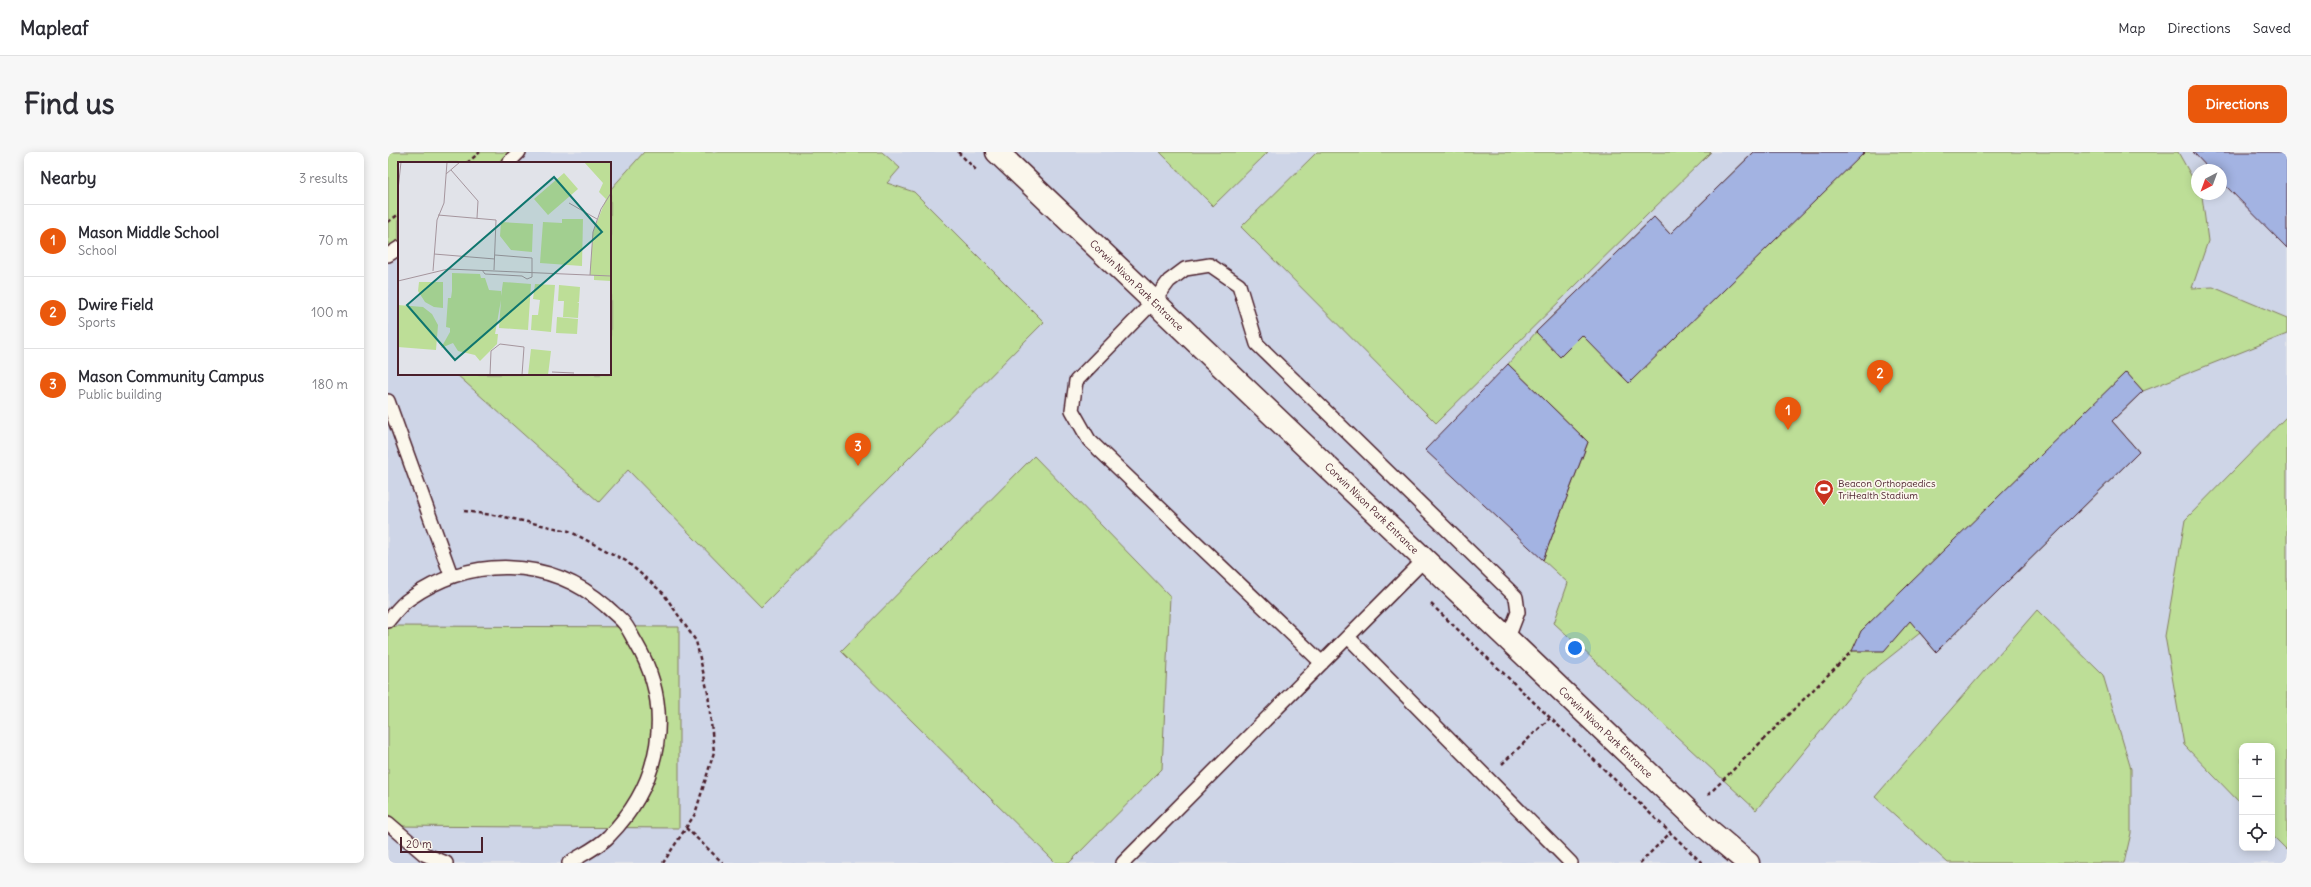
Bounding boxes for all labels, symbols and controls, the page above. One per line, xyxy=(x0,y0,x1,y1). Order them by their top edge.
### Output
text: Mapleaf xyxy=(20,16,89,40)
text: Map xyxy=(2118,19,2145,37)
text: Directions xyxy=(2167,19,2231,37)
text: Saved xyxy=(2253,19,2291,37)
button: Directions xyxy=(2188,85,2287,123)
text: Find us xyxy=(24,86,115,122)
inset map xyxy=(398,162,611,375)
north arrow xyxy=(2191,164,2227,200)
text: Nearby xyxy=(40,167,96,189)
text: 3 results xyxy=(299,170,348,187)
text: Mason Middle School xyxy=(78,223,219,242)
text: 1 xyxy=(50,232,56,249)
text: 70 m xyxy=(319,232,348,249)
street label: Corwin Nixon Park Entrance xyxy=(1087,237,1186,334)
text: School xyxy=(78,242,117,259)
text: Dwire Field xyxy=(78,295,153,314)
text: 2 xyxy=(49,304,57,321)
text: 100 m xyxy=(311,304,348,321)
text: Sports xyxy=(78,314,116,331)
pin: 2 xyxy=(1867,360,1893,393)
text: Mason Community Campus xyxy=(78,367,264,386)
text: 3 xyxy=(49,376,57,393)
text: 180 m xyxy=(312,376,348,393)
text: Public building xyxy=(78,386,162,403)
pin: 1 xyxy=(1775,397,1801,430)
pin: 3 xyxy=(845,433,871,466)
street label: Corwin Nixon Park Entrance xyxy=(1322,460,1421,557)
place label: Beacon Orthopaedics TriHealth Stadium xyxy=(1838,477,1936,502)
sports icon: Beacon Orthopaedics TriHealth Stadium xyxy=(1813,478,1835,506)
your location xyxy=(1565,638,1585,658)
street label: Corwin Nixon Park Entrance xyxy=(1556,684,1655,781)
map controls xyxy=(2239,743,2275,851)
button: + xyxy=(2239,743,2275,779)
button: − xyxy=(2239,779,2275,815)
button: locate xyxy=(2239,815,2275,851)
scale bar xyxy=(400,835,483,854)
text: 20 m xyxy=(406,837,432,851)

